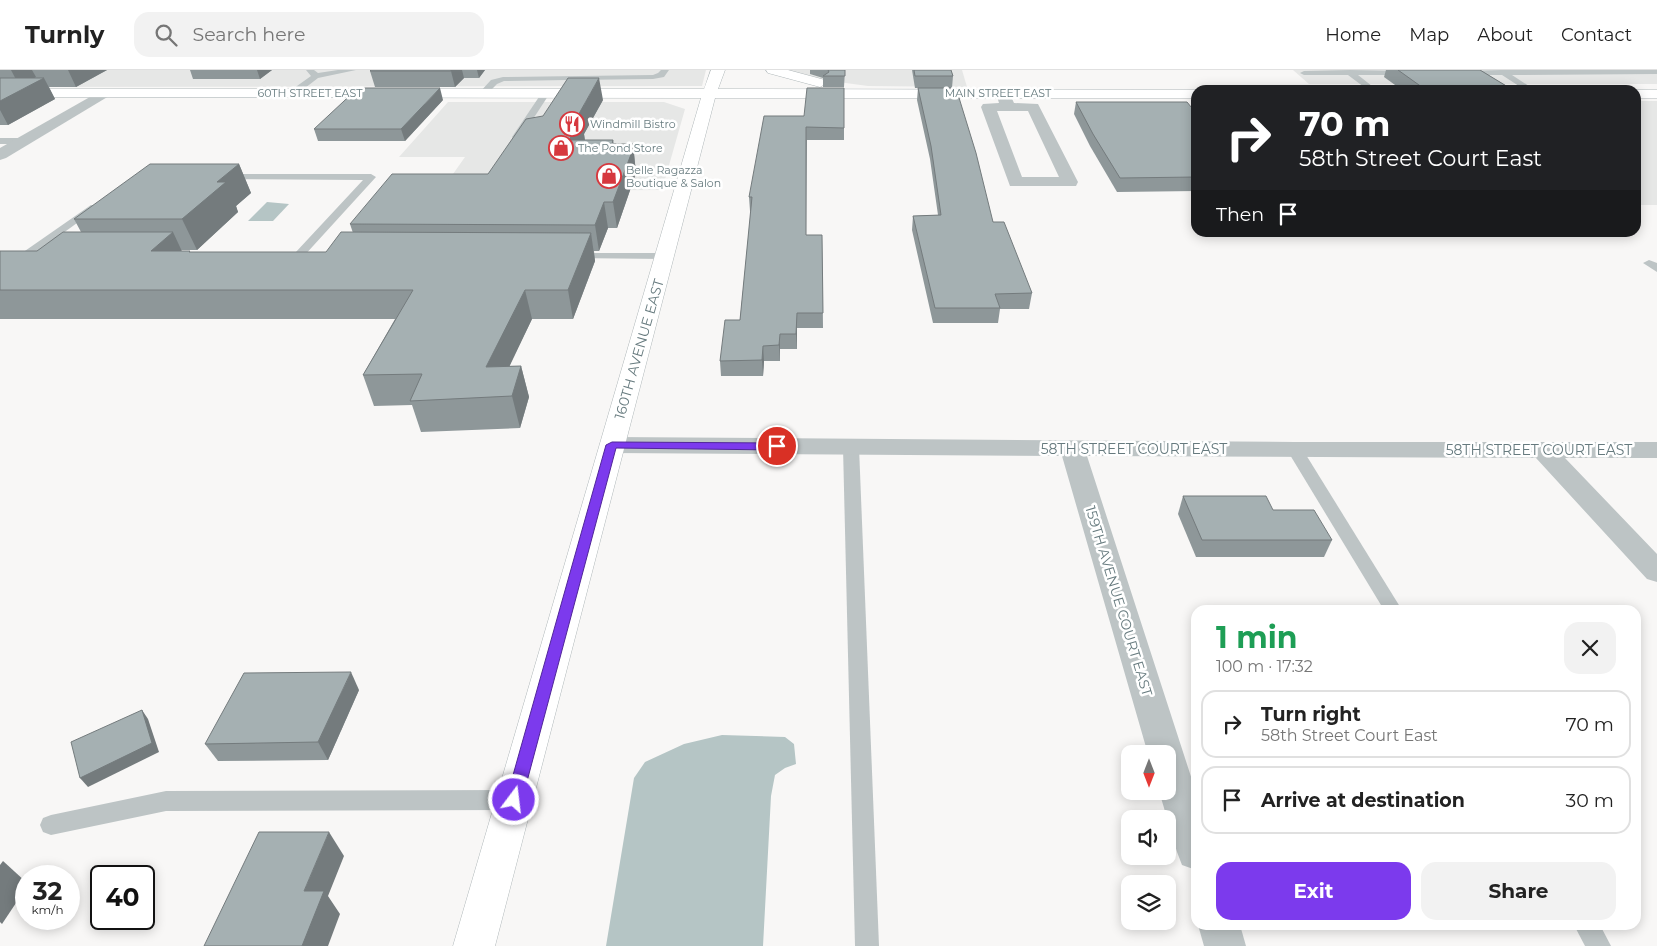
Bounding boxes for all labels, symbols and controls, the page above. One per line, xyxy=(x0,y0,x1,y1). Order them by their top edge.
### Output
search box xyxy=(134,12,484,57)
text: Turnly xyxy=(25,20,104,49)
icon: search xyxy=(152,21,180,49)
text: Search here xyxy=(192,23,305,46)
text: Home xyxy=(1325,24,1381,46)
text: Map xyxy=(1409,24,1449,46)
text: About xyxy=(1477,24,1533,46)
text: Contact xyxy=(1561,24,1632,46)
street label: 60TH STREET EAST xyxy=(258,86,363,100)
street label: MAIN STREET EAST xyxy=(945,86,1052,100)
text: 70 m xyxy=(1299,102,1390,145)
icon: right xyxy=(1216,105,1281,170)
restaurant icon: Windmill Bistro xyxy=(559,111,585,137)
place label: Windmill Bistro xyxy=(590,117,676,131)
shop icon: The Pond Store xyxy=(548,135,574,161)
place label: The Pond Store xyxy=(578,141,663,155)
text: 58th Street Court East xyxy=(1299,145,1542,172)
shop icon: Belle Ragazza Boutique & Salon xyxy=(596,163,622,189)
place label: Belle Ragazza Boutique & Salon xyxy=(626,163,721,190)
icon: arrive xyxy=(1274,200,1302,228)
text: Then xyxy=(1216,203,1264,226)
street label: 160TH AVENUE EAST xyxy=(610,277,668,421)
pin xyxy=(756,425,798,467)
icon: arrive xyxy=(763,432,791,460)
street label: 58TH STREET COURT EAST xyxy=(1041,440,1227,458)
street label: 58TH STREET COURT EAST xyxy=(1446,441,1632,459)
street label: 159TH AVENUE COURT EAST xyxy=(1081,504,1157,698)
text: 1 min xyxy=(1216,619,1297,656)
button: close xyxy=(1564,622,1616,674)
text: 100 m · 17:32 xyxy=(1216,657,1313,676)
text: Turn right xyxy=(1261,703,1361,726)
icon: right xyxy=(1218,710,1246,738)
text: 70 m xyxy=(1565,713,1614,736)
text: 58th Street Court East xyxy=(1261,726,1438,745)
north arrow xyxy=(1121,745,1176,800)
map controls xyxy=(1121,745,1176,930)
position arrow xyxy=(487,773,539,825)
icon: arrive xyxy=(1218,786,1246,814)
text: Arrive at destination xyxy=(1261,789,1465,812)
text: 30 m xyxy=(1566,789,1614,812)
button: sound xyxy=(1121,810,1176,865)
button: Exit xyxy=(1216,862,1411,920)
button: Share xyxy=(1421,862,1616,920)
speed limit sign: 40 xyxy=(90,865,155,930)
button: layers xyxy=(1121,875,1176,930)
text: 32 xyxy=(33,876,62,906)
text: km/h xyxy=(31,902,64,917)

